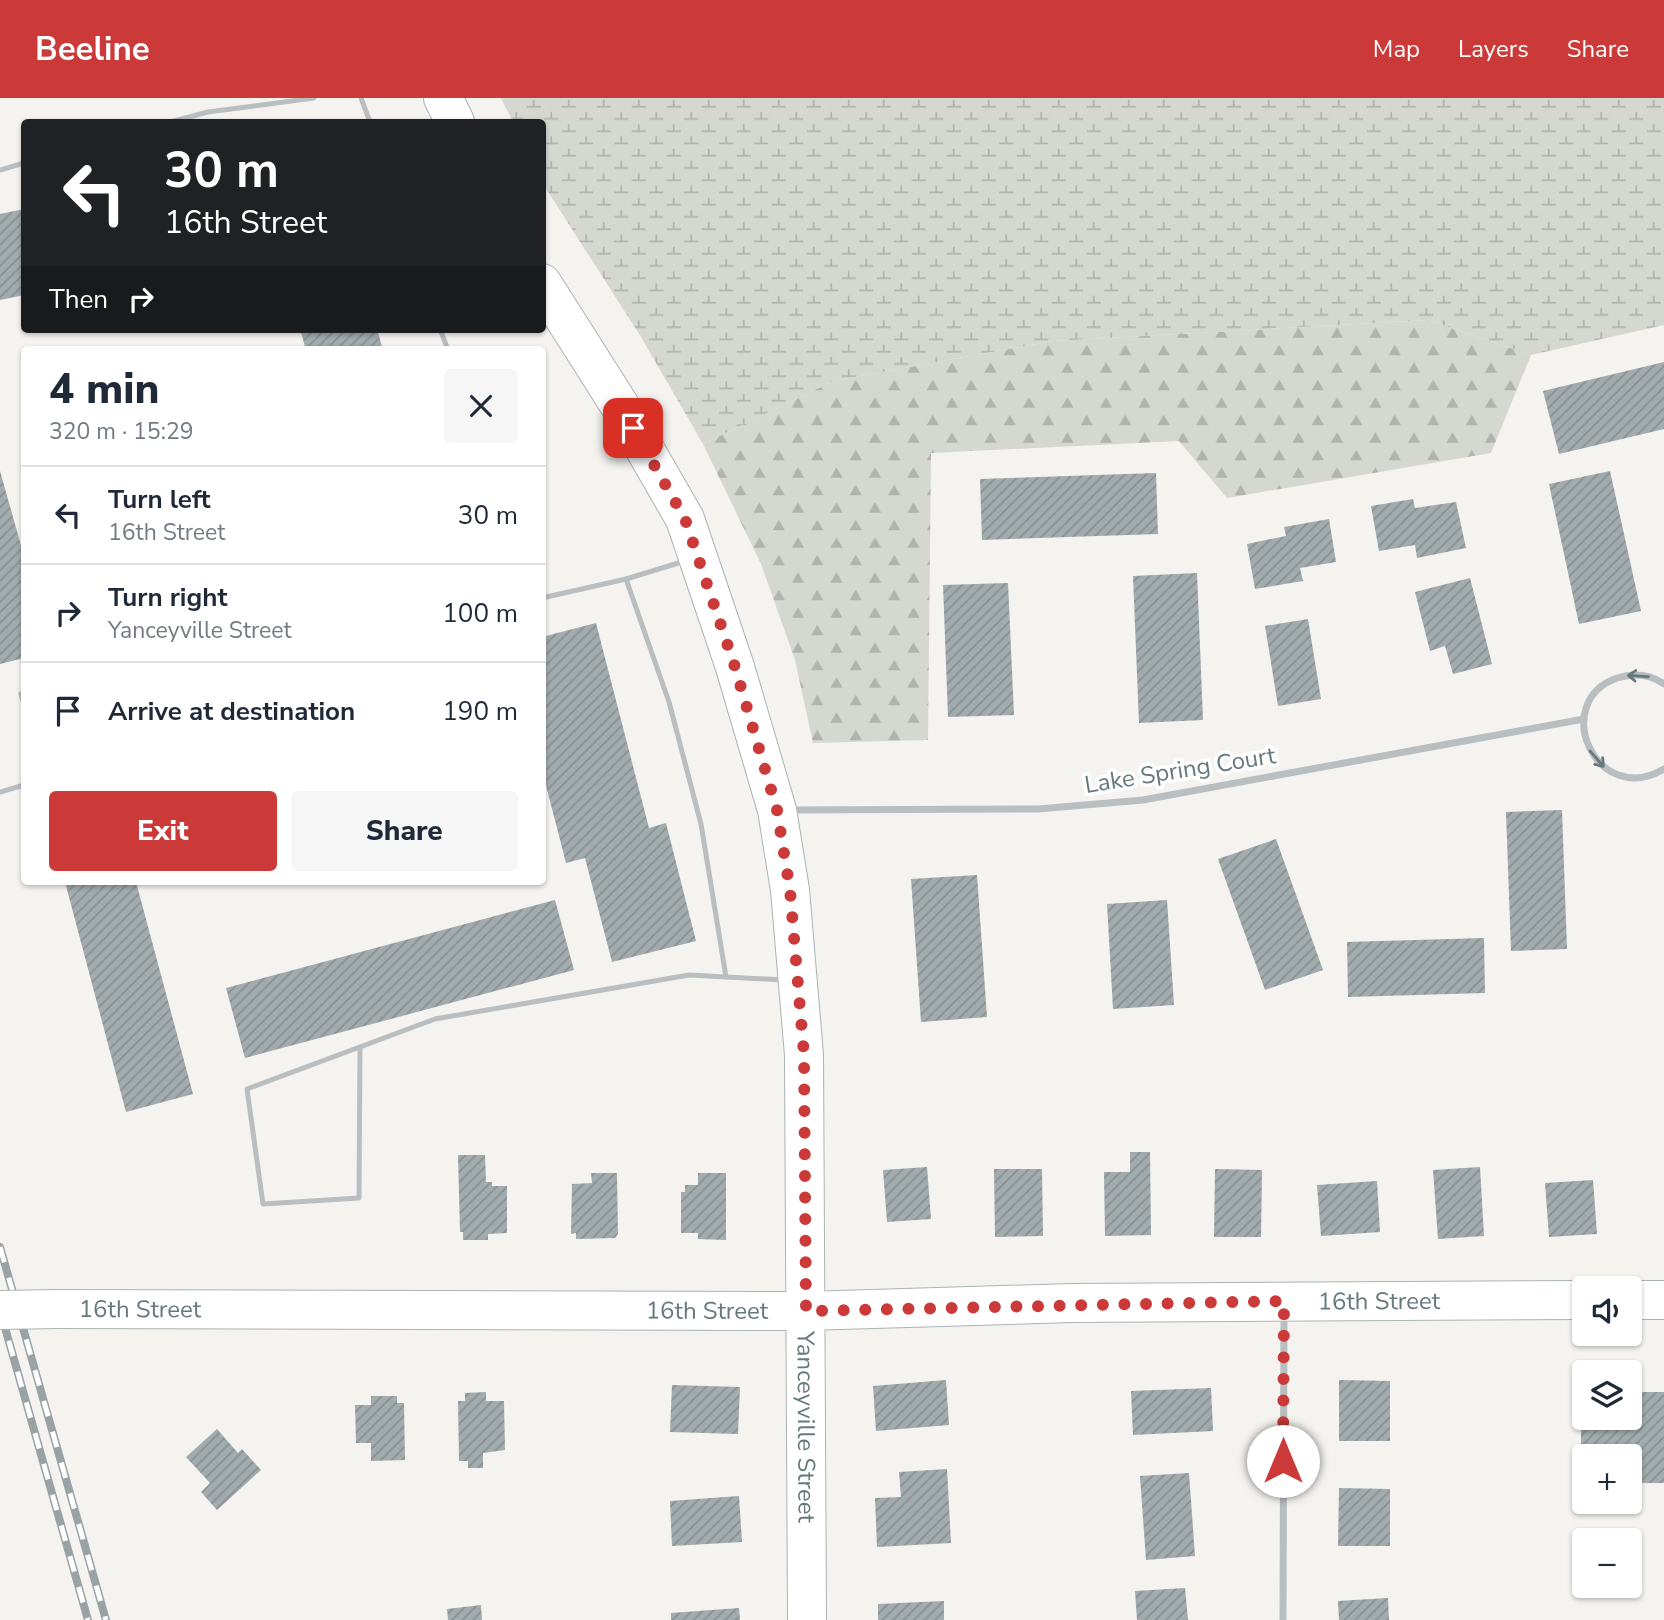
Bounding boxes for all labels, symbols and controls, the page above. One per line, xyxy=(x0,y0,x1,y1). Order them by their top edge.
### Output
text: Beeline xyxy=(35,27,150,72)
text: Map xyxy=(1373,33,1420,65)
text: Layers xyxy=(1458,33,1529,65)
text: Share xyxy=(1567,33,1629,65)
text: 30 m xyxy=(164,137,279,204)
icon: left xyxy=(49,147,140,238)
text: 16th Street xyxy=(164,201,327,244)
icon: right xyxy=(122,280,160,318)
text: Then xyxy=(49,282,108,317)
text: 4 min xyxy=(49,361,159,418)
button: close xyxy=(444,369,518,443)
pin xyxy=(603,398,663,458)
icon: arrive xyxy=(614,409,652,447)
text: 320 m · 15:29 xyxy=(49,416,194,447)
text: Turn left xyxy=(108,482,211,517)
icon: left xyxy=(49,496,87,534)
text: 30 m xyxy=(458,498,518,533)
text: 16th Street xyxy=(108,517,225,548)
text: Turn right xyxy=(108,580,227,615)
icon: right xyxy=(49,594,87,632)
text: 100 m xyxy=(442,596,518,631)
text: Yanceyville Street xyxy=(108,615,292,646)
one-way arrow xyxy=(1627,669,1649,682)
icon: arrive xyxy=(49,692,87,730)
text: Arrive at destination xyxy=(108,694,355,729)
text: 190 m xyxy=(442,694,518,729)
street label: Lake Spring Court xyxy=(1082,739,1278,801)
one-way arrow xyxy=(1589,750,1605,768)
button: Exit xyxy=(49,791,277,871)
button: Share xyxy=(291,791,518,871)
map controls xyxy=(1572,1276,1642,1598)
button: sound xyxy=(1572,1276,1642,1346)
street label: 16th Street xyxy=(1317,1285,1441,1318)
street label: 16th Street xyxy=(79,1293,202,1325)
street label: 16th Street xyxy=(646,1295,769,1327)
street label: Yanceyville Street xyxy=(789,1330,822,1524)
button: layers xyxy=(1572,1360,1642,1430)
position arrow xyxy=(1246,1424,1320,1498)
button: + xyxy=(1572,1444,1642,1514)
button: − xyxy=(1572,1528,1642,1598)

